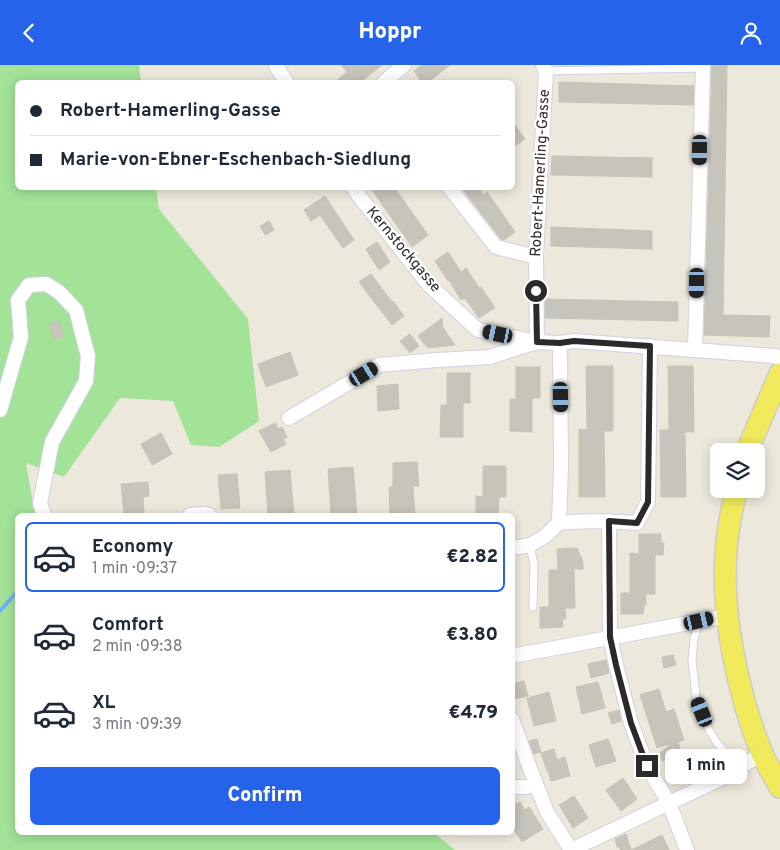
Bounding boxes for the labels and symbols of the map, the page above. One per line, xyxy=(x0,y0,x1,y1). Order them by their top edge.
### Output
street label: Robert-Hamerling-Gasse xyxy=(527,89,555,257)
car xyxy=(692,135,707,165)
street label: Kernstockgasse xyxy=(362,203,444,297)
car xyxy=(689,268,704,298)
route start xyxy=(525,280,547,302)
car xyxy=(481,324,514,344)
car xyxy=(347,360,380,388)
car xyxy=(553,382,568,412)
car xyxy=(682,610,715,632)
car xyxy=(689,695,714,729)
callout: 1 min xyxy=(664,749,747,783)
route end xyxy=(636,755,658,777)

